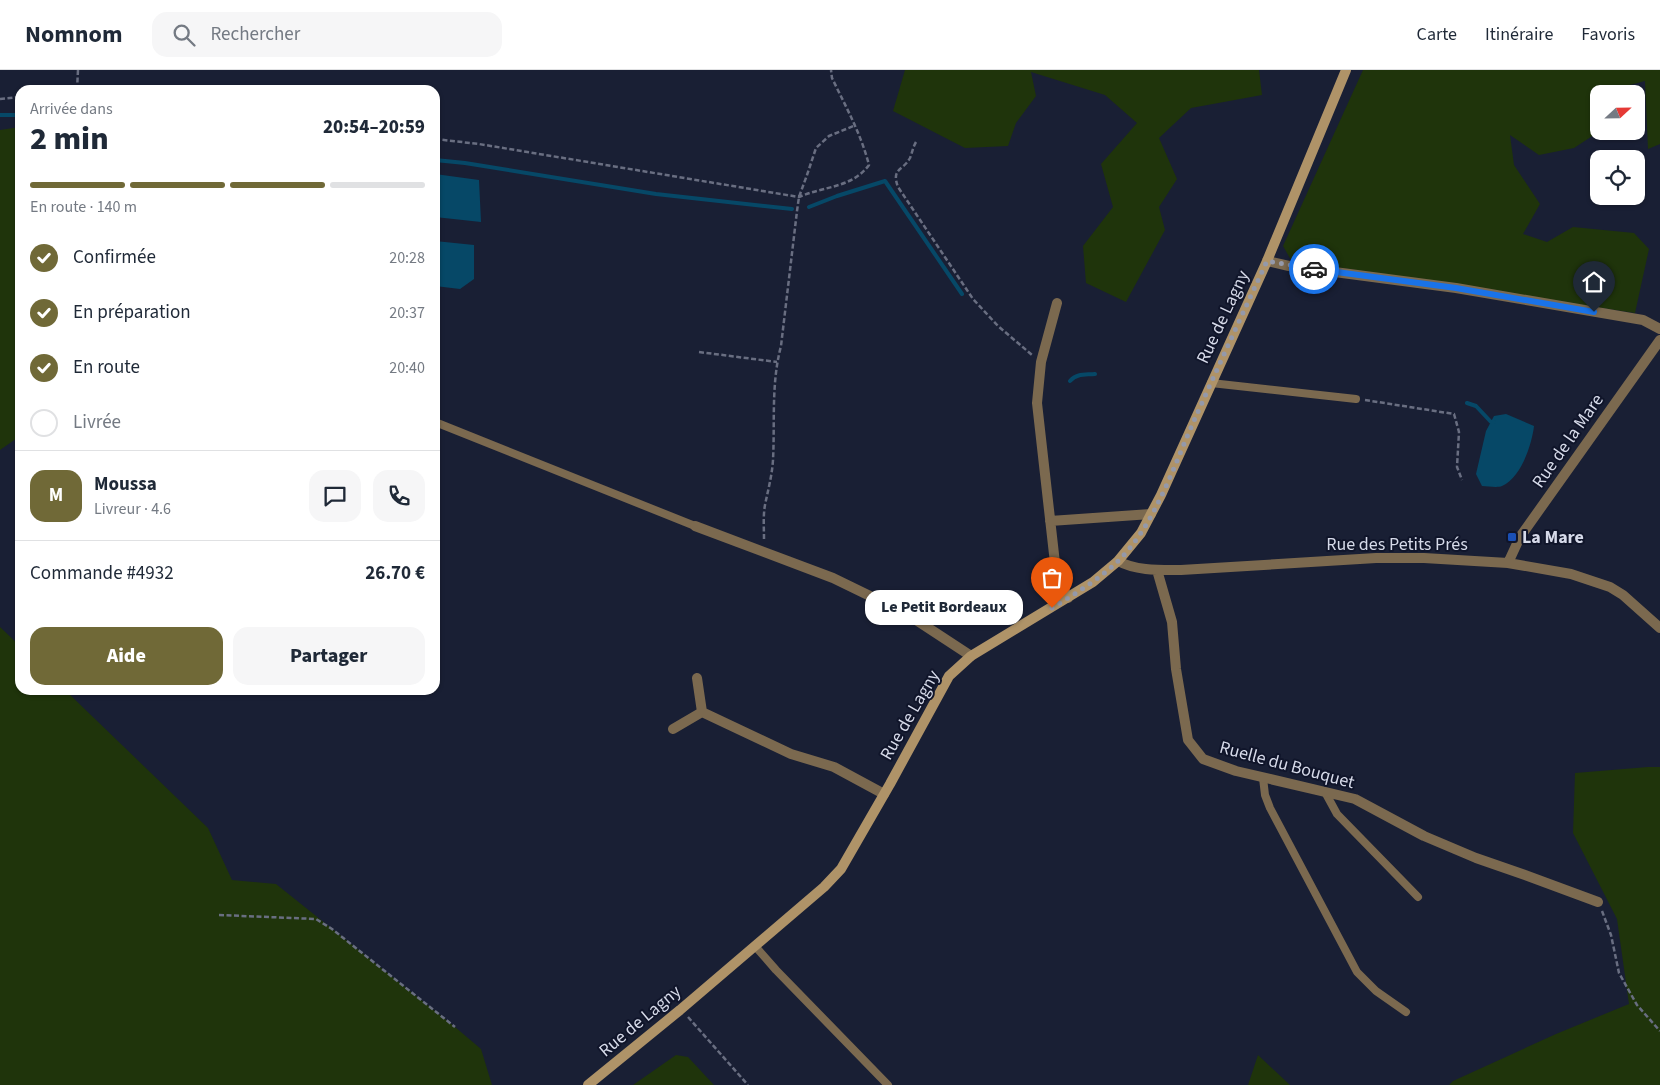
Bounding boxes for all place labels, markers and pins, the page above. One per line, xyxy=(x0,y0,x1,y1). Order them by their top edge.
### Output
pin xyxy=(1573,261,1615,312)
place label: La Mare xyxy=(1522,525,1584,550)
marker: La Mare xyxy=(1506,531,1518,543)
pin xyxy=(1031,557,1073,608)
callout: Le Petit Bordeaux xyxy=(864,590,1022,626)

